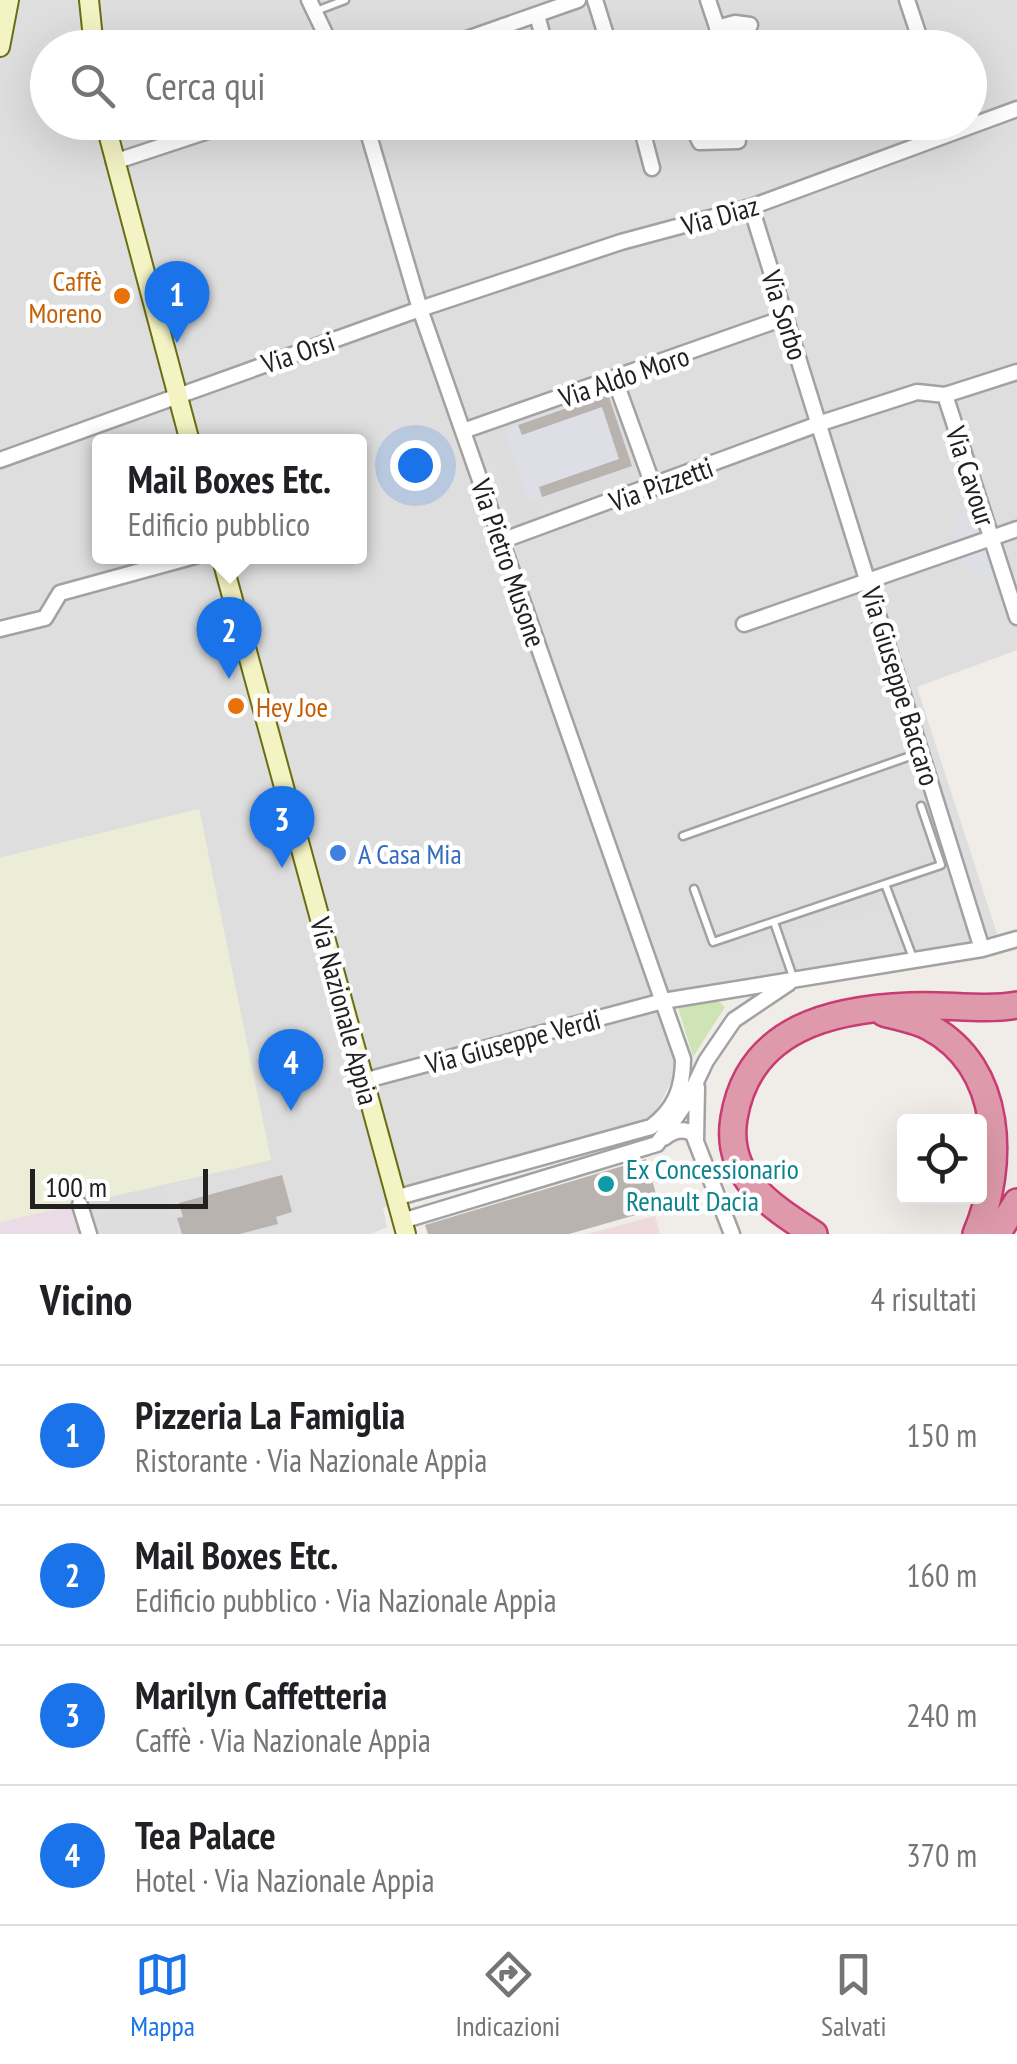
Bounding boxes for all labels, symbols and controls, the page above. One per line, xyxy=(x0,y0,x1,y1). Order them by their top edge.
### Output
search box xyxy=(30,30,987,140)
icon: search xyxy=(65,58,120,113)
text: Cerca qui xyxy=(145,61,265,110)
street label: Via Diaz xyxy=(676,186,763,244)
pin: 1 xyxy=(144,260,210,343)
place label: Caffè Moreno xyxy=(28,262,102,331)
street label: Via Sorbo xyxy=(753,264,817,365)
marker: Caffè Moreno xyxy=(111,285,133,307)
street label: Via Orsi xyxy=(256,322,339,382)
street label: Via Aldo Moro xyxy=(553,337,694,416)
street label: Via Cavour xyxy=(937,421,1005,531)
popup xyxy=(92,434,367,564)
your location xyxy=(390,440,441,491)
street label: Via Pizzetti xyxy=(603,448,718,520)
text: Mail Boxes Etc. xyxy=(128,454,331,503)
street label: Via Pietro Musone xyxy=(463,473,555,652)
text: Edificio pubblico xyxy=(128,503,310,545)
street label: Via Giuseppe Baccaro xyxy=(853,581,949,790)
pin: 2 xyxy=(196,596,262,679)
place label: Hey Joe xyxy=(256,688,328,725)
marker: Hey Joe xyxy=(225,695,247,717)
pin: 3 xyxy=(250,786,314,868)
place label: A Casa Mia xyxy=(358,835,462,872)
marker: A Casa Mia xyxy=(327,842,349,864)
street label: Via Nazionale Appia xyxy=(302,912,388,1109)
street label: Via Giuseppe Verdi xyxy=(421,1000,604,1082)
pin: 4 xyxy=(258,1028,324,1111)
map controls xyxy=(897,1114,987,1204)
button: locate xyxy=(897,1114,987,1204)
place label: Ex Concessionario Renault Dacia xyxy=(626,1150,799,1219)
scale bar xyxy=(30,1164,208,1208)
text: 100 m xyxy=(45,1168,107,1205)
marker: Ex Concessionario Renault Dacia xyxy=(595,1173,617,1195)
text: Vicino xyxy=(40,1272,132,1327)
text: 4 risultati xyxy=(871,1278,977,1320)
text: Pizzeria La Famiglia xyxy=(135,1390,405,1439)
text: 1 xyxy=(65,1414,80,1456)
text: 150 m xyxy=(906,1414,977,1456)
text: Ristorante · Via Nazionale Appia xyxy=(135,1439,487,1481)
text: Mail Boxes Etc. xyxy=(135,1530,338,1579)
text: 2 xyxy=(65,1554,80,1596)
text: 160 m xyxy=(906,1554,977,1596)
text: Edificio pubblico · Via Nazionale Appia xyxy=(135,1579,557,1621)
text: Marilyn Caffetteria xyxy=(135,1670,387,1719)
text: 3 xyxy=(65,1694,80,1736)
text: 240 m xyxy=(906,1694,977,1736)
text: Caffè · Via Nazionale Appia xyxy=(135,1719,431,1761)
text: Tea Palace xyxy=(135,1810,276,1859)
text: 4 xyxy=(65,1834,80,1876)
text: 370 m xyxy=(906,1834,977,1876)
text: Hotel · Via Nazionale Appia xyxy=(135,1859,435,1901)
tab: Mappa xyxy=(130,1947,195,2044)
tab: Indicazioni xyxy=(456,1947,560,2044)
tab: Salvati xyxy=(821,1947,887,2044)

